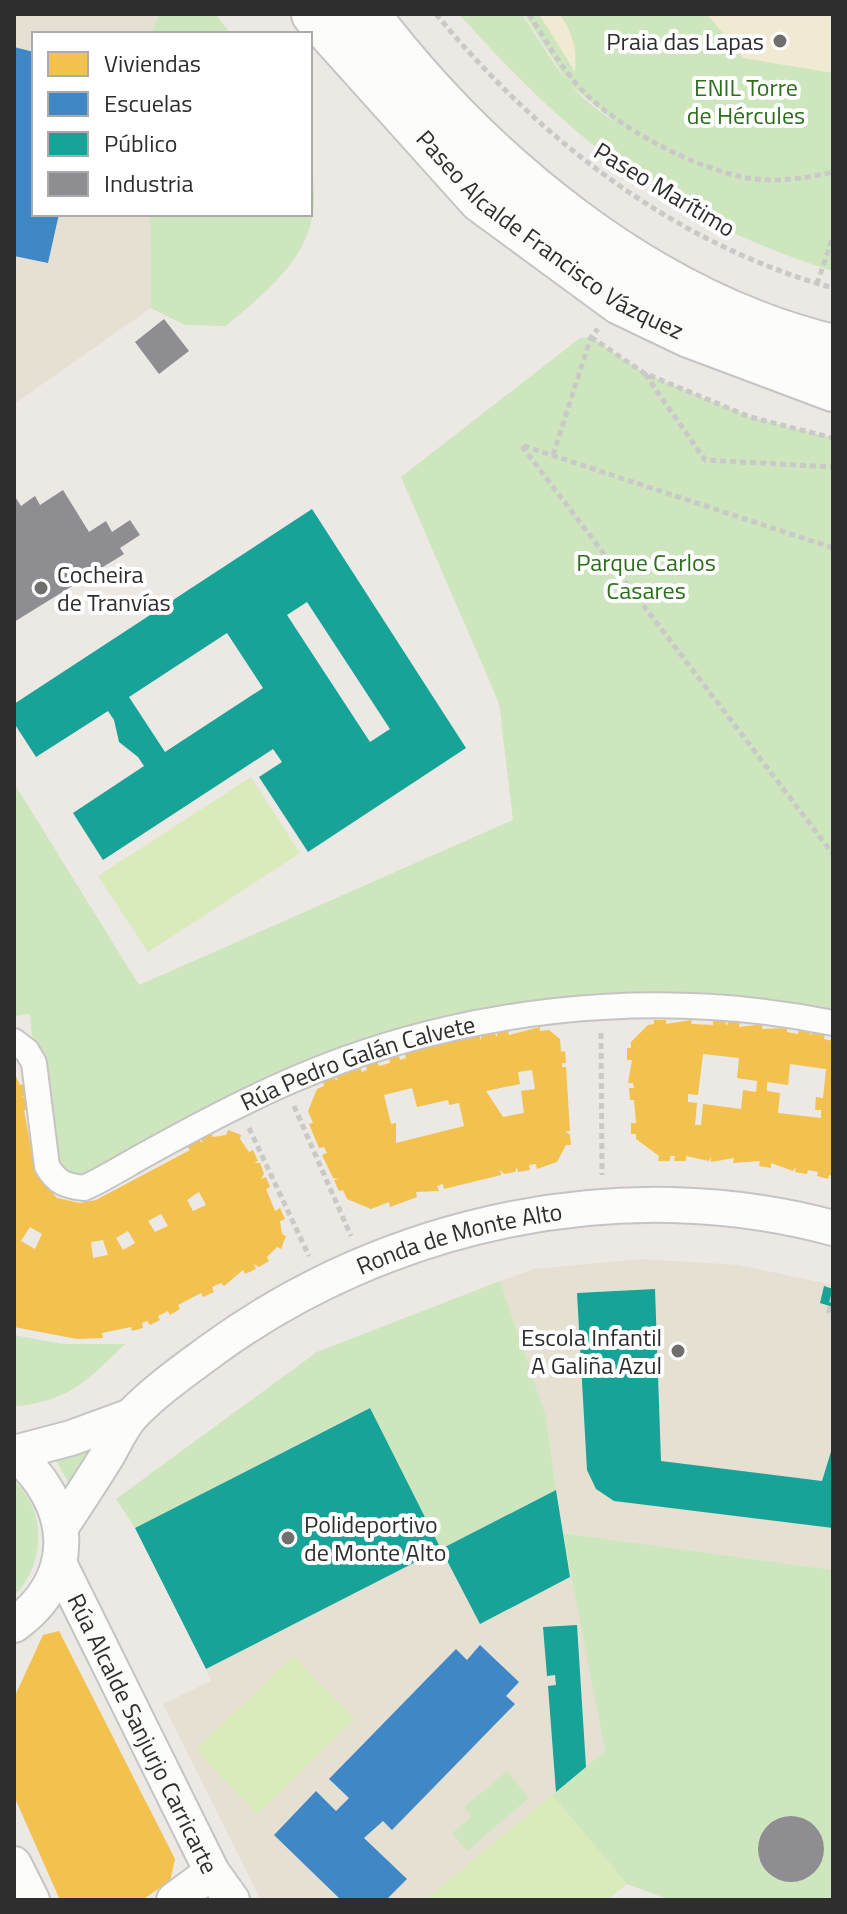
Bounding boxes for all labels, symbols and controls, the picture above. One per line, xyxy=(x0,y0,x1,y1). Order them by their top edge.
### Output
place label: Praia das Lapas xyxy=(606,23,764,59)
legend xyxy=(32,32,312,216)
marker: Praia das Lapas xyxy=(771,32,789,50)
text: Viviendas xyxy=(104,45,201,81)
park label: ENIL Torre de Hércules xyxy=(687,69,805,133)
text: Escuelas xyxy=(104,85,193,121)
street label: Paseo Alcalde Francisco Vázquez xyxy=(408,122,690,348)
text: Público xyxy=(104,125,177,161)
street label: Paseo Marítimo xyxy=(587,132,743,246)
text: Industria xyxy=(104,165,193,201)
park label: Parque Carlos Casares xyxy=(576,544,716,608)
place label: Cocheira de Tranvías xyxy=(57,556,171,620)
marker: Cocheira de Tranvías xyxy=(32,579,50,597)
street label: Rúa Pedro Galán Calvete xyxy=(234,1006,478,1120)
street label: Ronda de Monte Alto xyxy=(350,1193,564,1284)
place label: Escola Infantil A Galiña Azul xyxy=(521,1319,662,1383)
marker: Escola Infantil A Galiña Azul xyxy=(669,1342,687,1360)
place label: Polideportivo de Monte Alto xyxy=(304,1506,446,1570)
marker: Polideportivo de Monte Alto xyxy=(279,1529,297,1547)
street label: Rúa Alcalde Sanjurjo Carricarte xyxy=(59,1587,228,1880)

